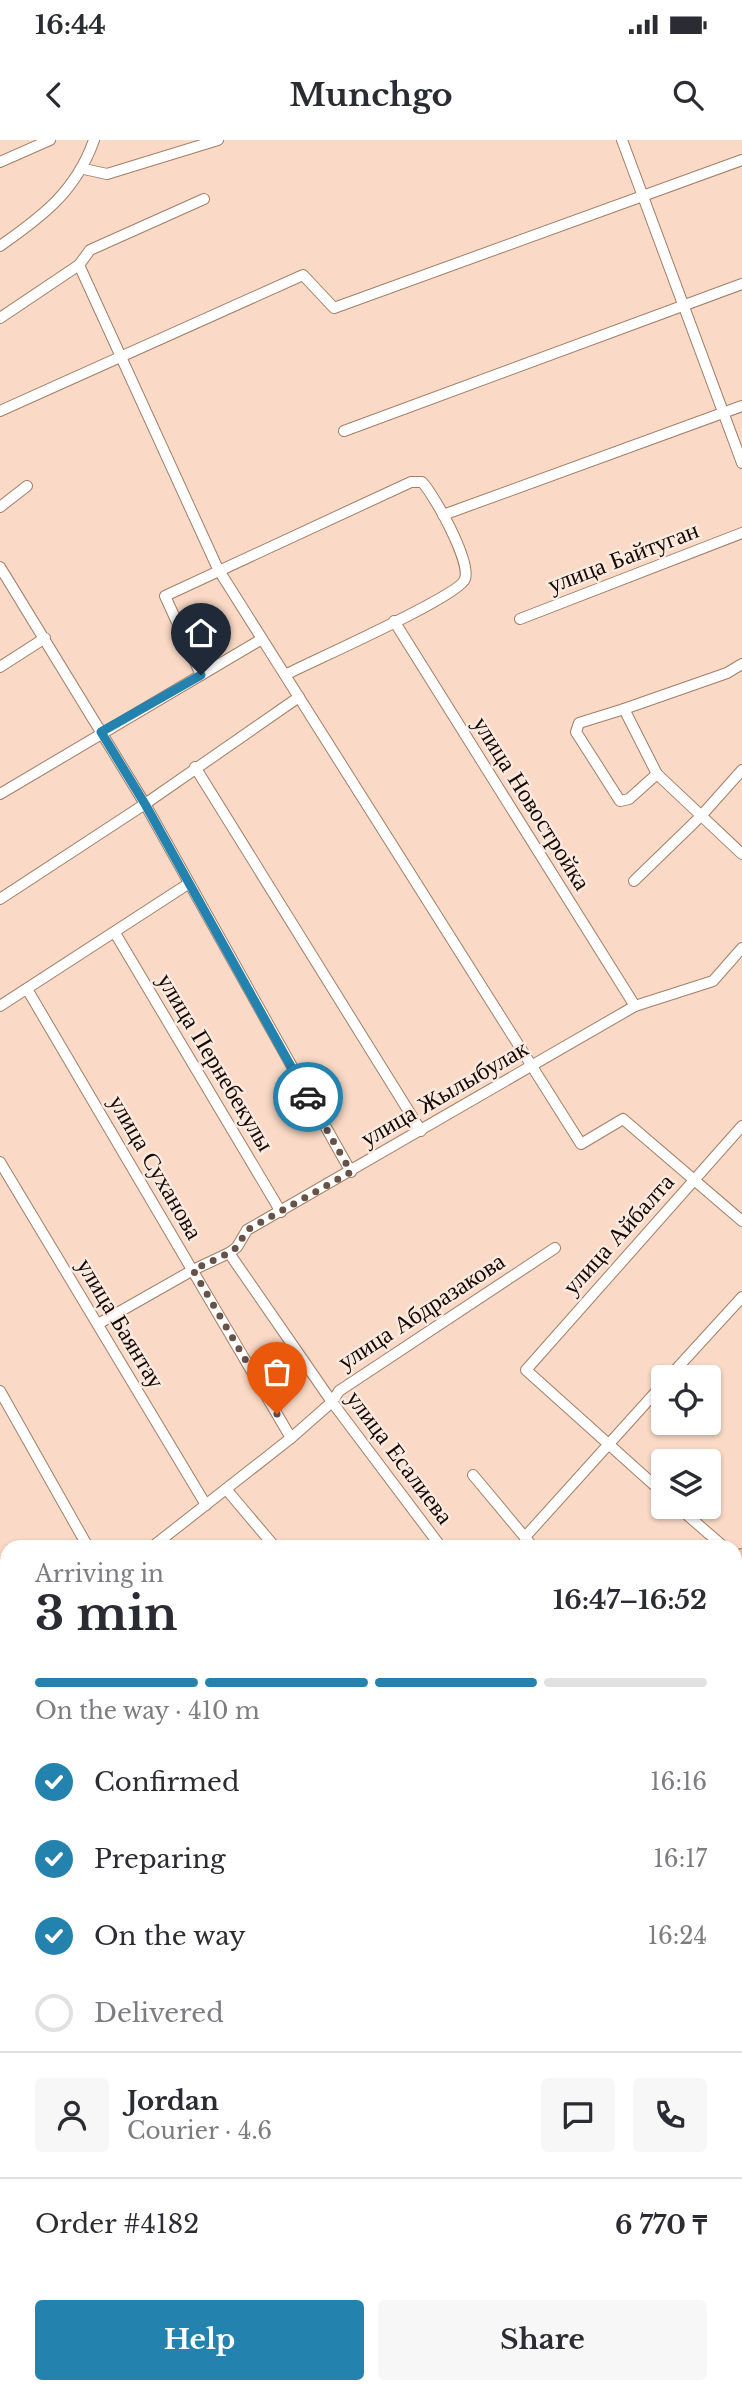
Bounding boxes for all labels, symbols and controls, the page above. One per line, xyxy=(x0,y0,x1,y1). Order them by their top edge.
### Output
text: 16:44 xyxy=(35,9,106,41)
text: Munchgo xyxy=(289,75,453,115)
icon: back xyxy=(35,76,73,114)
icon: search xyxy=(669,76,707,114)
street label: улица Байтуган xyxy=(544,515,703,599)
pin xyxy=(171,603,231,675)
icon: home xyxy=(182,614,220,652)
street label: улица Новостройка xyxy=(467,711,597,896)
street label: улица Пернебекулы xyxy=(151,968,281,1156)
street label: улица Жылыбулак xyxy=(355,1033,533,1153)
courier xyxy=(273,1062,343,1132)
icon: car xyxy=(289,1078,327,1116)
street label: улица Суханова xyxy=(103,1089,209,1245)
street label: улица Айбалта xyxy=(556,1167,680,1300)
street label: улица Абдразакова xyxy=(332,1246,510,1376)
street label: улица Баянтау xyxy=(71,1253,171,1393)
pin xyxy=(247,1342,307,1414)
icon: bag xyxy=(258,1353,296,1391)
map controls xyxy=(651,1365,721,1519)
button: locate xyxy=(651,1365,721,1435)
street label: улица Есалиева xyxy=(340,1384,460,1530)
button: layers xyxy=(651,1449,721,1519)
text: Arriving in xyxy=(35,1560,164,1588)
text: 16:47–16:52 xyxy=(553,1584,707,1616)
text: 3 min xyxy=(35,1585,177,1642)
text: On the way · 410 m xyxy=(35,1697,260,1725)
icon: check xyxy=(35,1763,73,1801)
text: Confirmed xyxy=(94,1766,239,1798)
text: 16:16 xyxy=(650,1768,707,1796)
icon: check xyxy=(35,1840,73,1878)
text: Preparing xyxy=(94,1843,226,1875)
text: 16:17 xyxy=(654,1845,707,1873)
icon: check xyxy=(35,1917,73,1955)
text: On the way xyxy=(94,1920,246,1952)
text: 16:24 xyxy=(648,1922,707,1950)
text: Delivered xyxy=(94,1997,224,2029)
button: person xyxy=(35,2078,109,2152)
button: chat xyxy=(541,2078,615,2152)
button: phone xyxy=(633,2078,707,2152)
text: Jordan xyxy=(127,2085,219,2117)
text: Courier · 4.6 xyxy=(127,2117,272,2145)
text: Order #4182 xyxy=(35,2208,199,2240)
text: 6 770 ₸ xyxy=(615,2209,707,2241)
button: Help xyxy=(35,2300,364,2380)
button: Share xyxy=(378,2300,707,2380)

